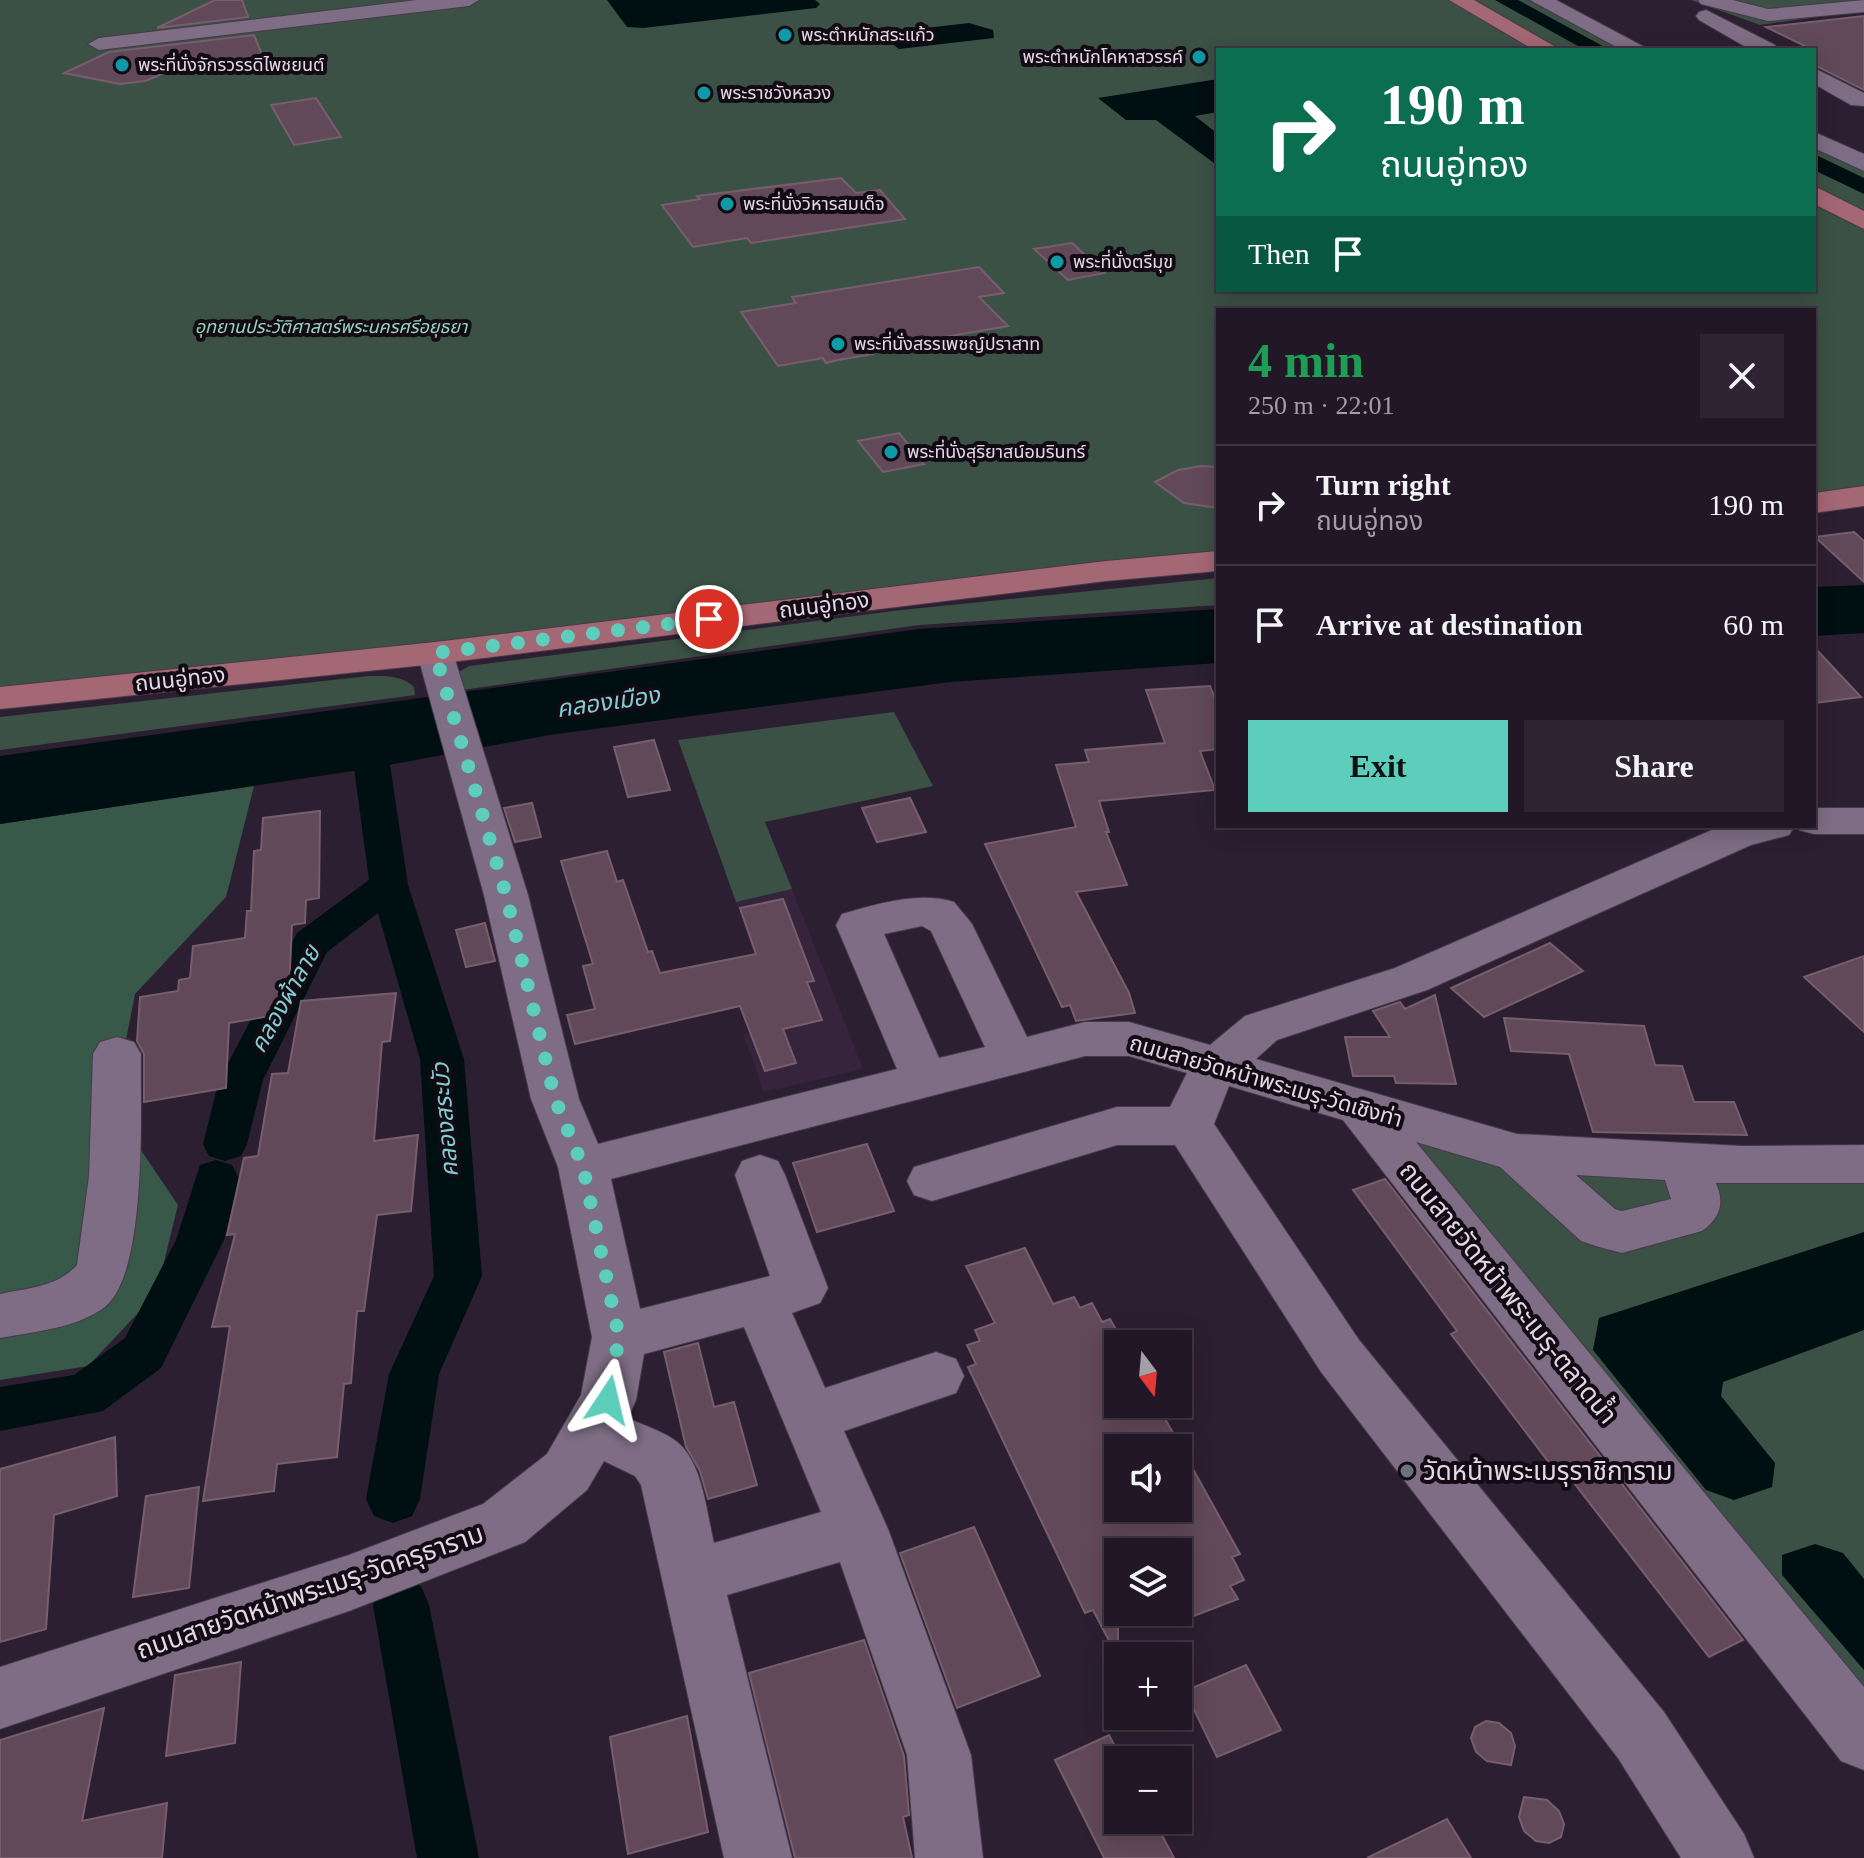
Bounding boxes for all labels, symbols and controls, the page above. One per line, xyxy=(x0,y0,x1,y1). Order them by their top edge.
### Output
place label: พระตำหนักสระแก้ว xyxy=(801,25,935,45)
marker: พระตำหนักสระแก้ว xyxy=(776,26,794,44)
place label: พระตำหนักโคหาสวรรค์ xyxy=(1022,47,1183,67)
marker: พระตำหนักโคหาสวรรค์ xyxy=(1190,48,1208,66)
place label: พระที่นั่งจักรวรรดิไพชยนต์ xyxy=(138,52,324,75)
marker: พระที่นั่งจักรวรรดิไพชยนต์ xyxy=(113,56,131,74)
text: 190 m xyxy=(1380,74,1525,136)
icon: right xyxy=(1248,80,1352,184)
place label: พระราชวังหลวง xyxy=(720,83,831,103)
marker: พระราชวังหลวง xyxy=(695,84,713,102)
text: ถนนอู่ทอง xyxy=(1380,145,1528,185)
place label: พระที่นั่งวิหารสมเด็จ xyxy=(743,191,885,214)
marker: พระที่นั่งวิหารสมเด็จ xyxy=(718,195,736,213)
icon: arrive xyxy=(1326,232,1370,276)
text: Then xyxy=(1248,237,1310,270)
place label: พระที่นั่งตรีมุข xyxy=(1073,249,1173,273)
marker: พระที่นั่งตรีมุข xyxy=(1048,253,1066,271)
park label: อุทยานประวัติศาสตร์พระนครศรีอยุธยา xyxy=(195,317,468,338)
place label: พระที่นั่งสรรเพชญ์ปราสาท xyxy=(854,331,1040,354)
text: 4 min xyxy=(1248,334,1364,387)
button: close xyxy=(1700,334,1784,418)
marker: พระที่นั่งสรรเพชญ์ปราสาท xyxy=(829,335,847,353)
text: 250 m · 22:01 xyxy=(1248,391,1395,420)
place label: พระที่นั่งสุริยาสน์อมรินทร์ xyxy=(907,439,1086,463)
marker: พระที่นั่งสุริยาสน์อมรินทร์ xyxy=(882,443,900,461)
text: Turn right xyxy=(1316,468,1451,501)
icon: right xyxy=(1248,483,1292,527)
text: 190 m xyxy=(1708,488,1784,521)
text: ถนนอู่ทอง xyxy=(1316,507,1423,536)
pin xyxy=(675,585,743,653)
street label: ถนนอู่ทอง xyxy=(777,587,871,624)
icon: arrive xyxy=(687,597,731,641)
icon: arrive xyxy=(1248,603,1292,647)
text: Arrive at destination xyxy=(1316,608,1583,641)
text: 60 m xyxy=(1723,608,1784,641)
street label: ถนนอู่ทอง xyxy=(134,662,227,697)
water label: คลองเมือง xyxy=(555,682,662,722)
button: Exit xyxy=(1248,720,1508,812)
button: Share xyxy=(1524,720,1784,812)
water label: คลองผ้าลาย xyxy=(245,940,326,1057)
street label: ถนนสายวัดหน้าพระเมรุ-วัดเชิงท่า xyxy=(1126,1030,1405,1133)
water label: คลองสระบัว xyxy=(427,1060,463,1178)
street label: ถนนสายวัดหน้าพระเมรุ-ตลาดน้ำ xyxy=(1393,1154,1626,1430)
north arrow xyxy=(1104,1330,1192,1418)
map controls xyxy=(1104,1330,1192,1834)
position arrow xyxy=(566,1358,650,1442)
button: sound xyxy=(1104,1434,1192,1522)
place label: วัดหน้าพระเมรุราชิการาม xyxy=(1423,1457,1672,1487)
marker: วัดหน้าพระเมรุราชิการาม xyxy=(1398,1462,1416,1480)
street label: ถนนสายวัดหน้าพระเมรุ-วัดครุธาราม xyxy=(133,1519,488,1666)
button: layers xyxy=(1104,1538,1192,1626)
button: + xyxy=(1104,1642,1192,1730)
button: − xyxy=(1104,1746,1192,1834)

